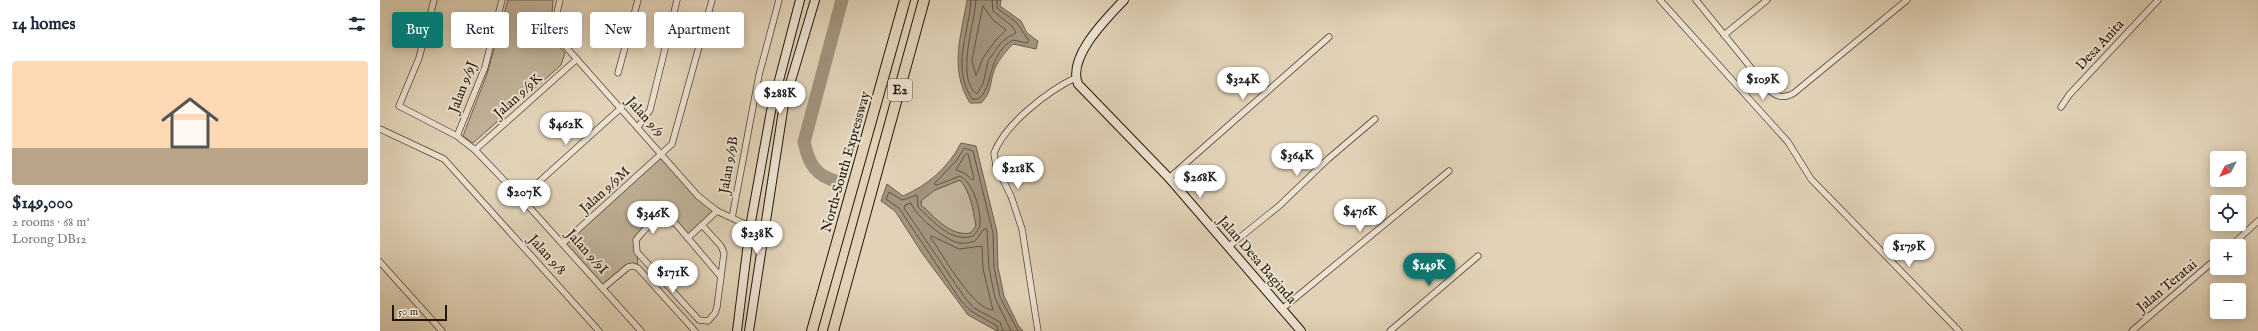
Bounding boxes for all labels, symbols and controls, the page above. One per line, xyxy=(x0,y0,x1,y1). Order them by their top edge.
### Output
chip: Buy xyxy=(392,12,443,48)
chip: Rent xyxy=(451,12,509,48)
chip: Filters xyxy=(517,12,582,48)
chip: New xyxy=(590,12,646,48)
chip: Apartment xyxy=(654,12,744,48)
icon: filters xyxy=(346,13,368,35)
text: 14 homes xyxy=(12,14,75,35)
street label: Desa Anita xyxy=(2072,15,2129,74)
street label: Jalan 9/9J xyxy=(444,58,481,117)
pin: $324K xyxy=(1215,67,1271,101)
pin: $109K xyxy=(1735,67,1791,101)
street label: Jalan 9/9K xyxy=(489,69,547,124)
text: $324K xyxy=(1226,71,1260,88)
text: $109K xyxy=(1746,71,1780,88)
road number: E2 xyxy=(888,79,912,101)
pin: $288K xyxy=(752,81,808,115)
text: $288K xyxy=(764,85,796,102)
icon: home xyxy=(154,87,226,159)
street label: North–South Expressway xyxy=(817,89,875,235)
street label: Jalan 9/9 xyxy=(621,91,668,141)
pin: $462K xyxy=(538,112,594,146)
text: $462K xyxy=(549,116,583,133)
street label: Jalan 9/9B xyxy=(715,135,743,197)
pin: $364K xyxy=(1269,143,1325,177)
text: $364K xyxy=(1280,147,1314,164)
north arrow xyxy=(2210,151,2246,187)
map controls xyxy=(2210,151,2246,319)
pin: $218K xyxy=(990,156,1046,190)
text: $218K xyxy=(1002,160,1034,177)
street label: Jalan 9/9M xyxy=(575,163,634,219)
pin: $268K xyxy=(1172,165,1228,199)
text: $268K xyxy=(1183,169,1217,186)
pin: $207K xyxy=(496,180,552,214)
text: $207K xyxy=(506,184,542,201)
text: $149,000 xyxy=(12,193,73,214)
button: locate xyxy=(2210,195,2246,231)
pin: $476K xyxy=(1332,199,1388,233)
pin: $346K xyxy=(625,201,681,235)
text: $476K xyxy=(1343,203,1377,220)
text: $346K xyxy=(636,205,670,222)
street label: Jalan Desa Baginda xyxy=(1212,211,1301,309)
text: 2 rooms · 68 m² xyxy=(12,214,90,231)
pin: $238K xyxy=(729,221,785,255)
street label: Jalan 9/9I xyxy=(561,224,612,278)
text: $238K xyxy=(741,225,773,242)
street label: Jalan 9/8 xyxy=(523,230,570,279)
text: Lorong DB12 xyxy=(12,231,87,248)
pin: $179K xyxy=(1881,234,1937,268)
text: $179K xyxy=(1892,238,1926,255)
button: + xyxy=(2210,239,2246,275)
pin: $149K xyxy=(1401,253,1457,287)
street label: Jalan Teratai xyxy=(2132,255,2201,318)
text: $149K xyxy=(1412,257,1446,274)
pin: $171K xyxy=(645,260,701,294)
text: $171K xyxy=(657,264,689,281)
button: − xyxy=(2210,283,2246,319)
scale bar xyxy=(392,303,447,322)
text: 50 m xyxy=(398,305,418,319)

